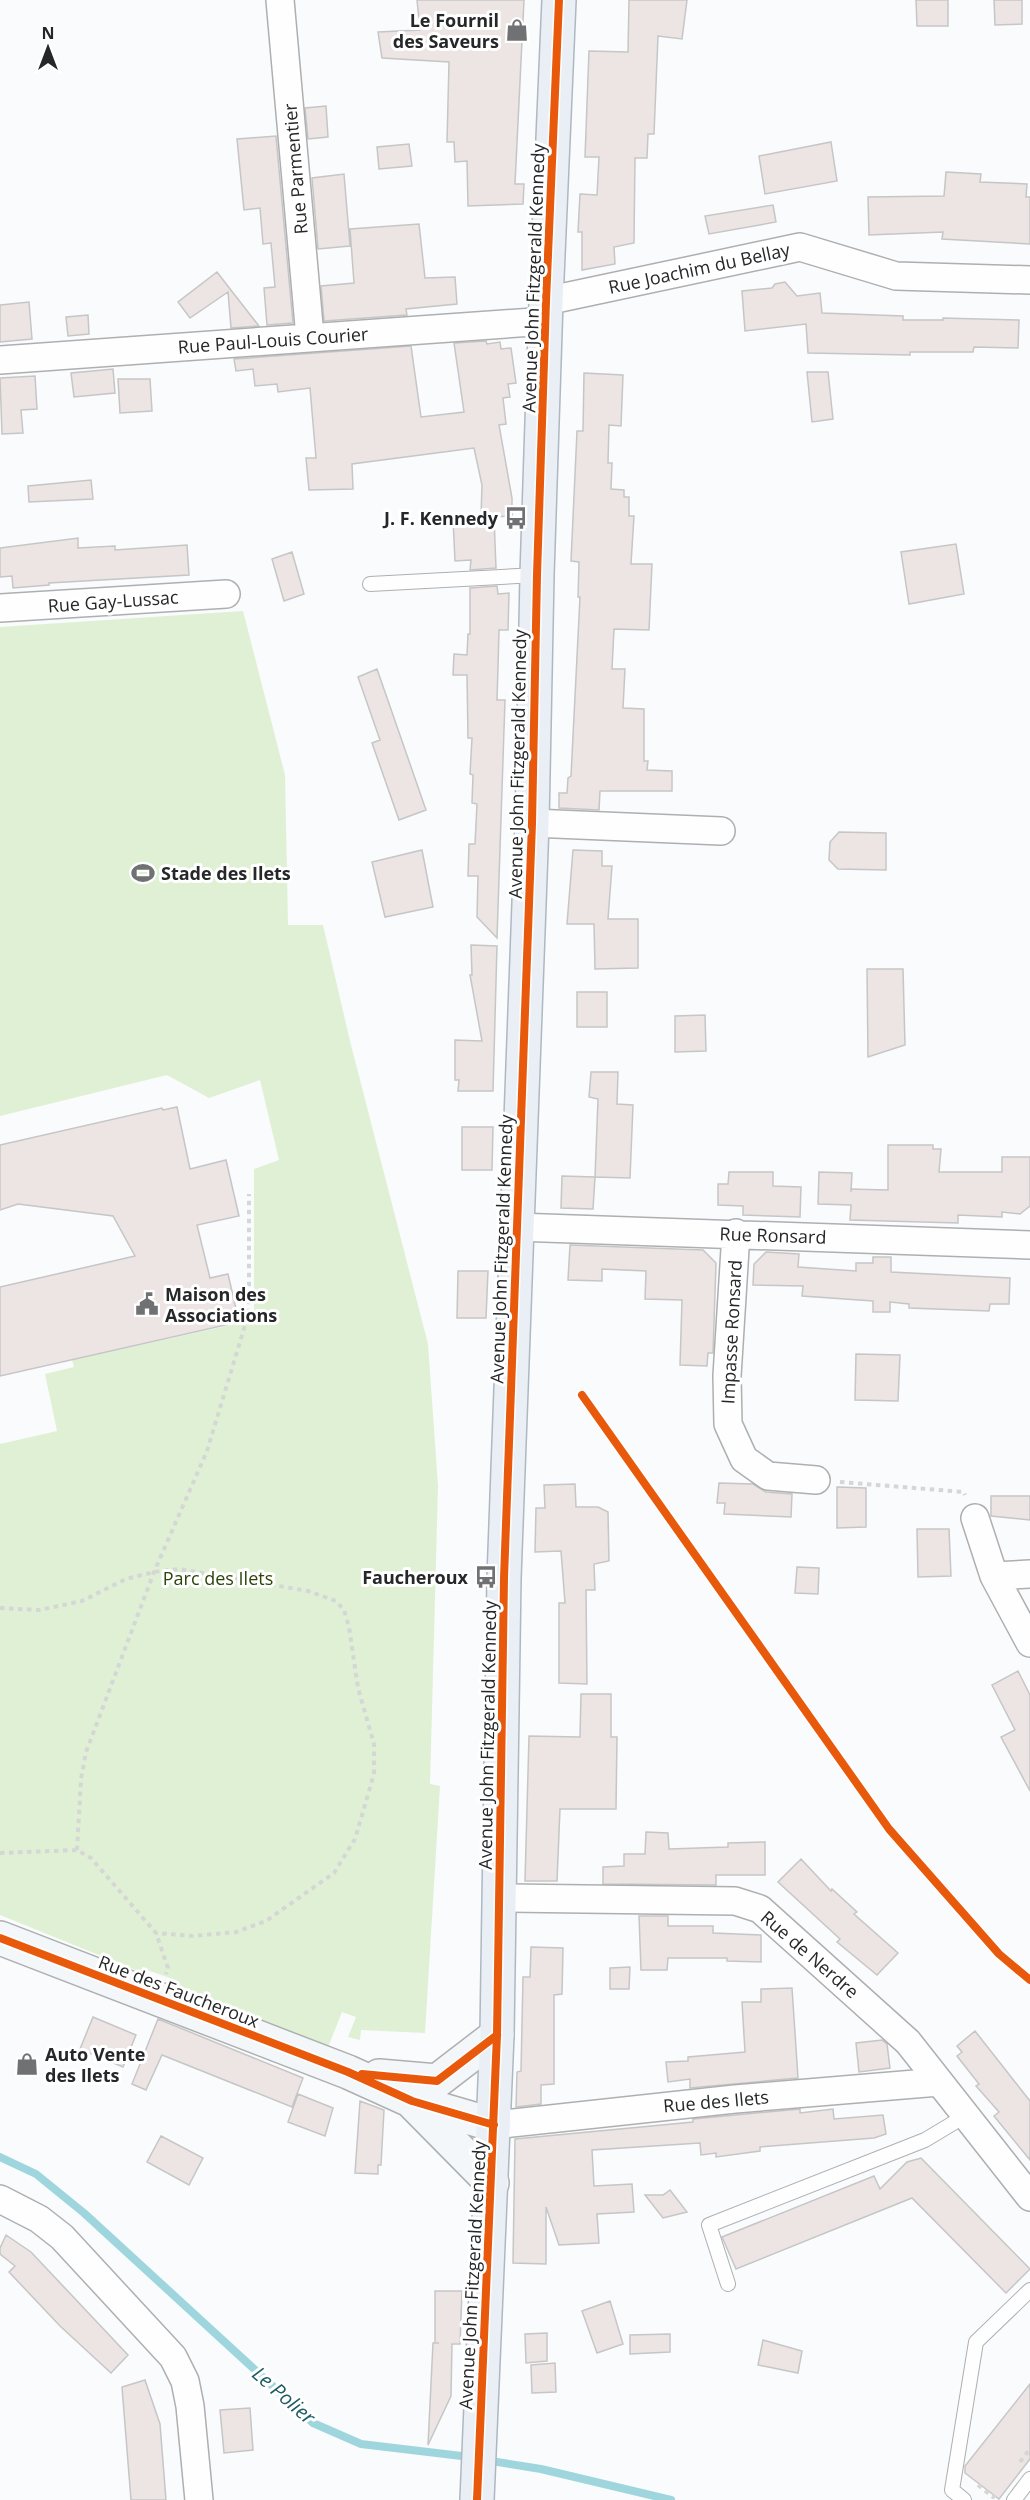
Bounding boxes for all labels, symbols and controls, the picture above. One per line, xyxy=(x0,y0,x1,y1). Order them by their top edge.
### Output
place label: Le Fournil des Saveurs xyxy=(393,8,499,53)
shop icon: Le Fournil des Saveurs xyxy=(504,17,530,43)
north arrow xyxy=(18,18,78,78)
text: N xyxy=(41,22,55,44)
street label: Rue Parmentier xyxy=(277,102,313,235)
street label: Avenue John Fitzgerald Kennedy xyxy=(516,142,550,413)
street label: Rue Joachim du Bellay xyxy=(606,237,793,299)
street label: Rue Paul-Louis Courier xyxy=(177,321,370,359)
bus stop icon: J. F. Kennedy xyxy=(503,505,529,531)
place label: J. F. Kennedy xyxy=(382,506,499,530)
street label: Rue Gay-Lussac xyxy=(47,584,180,618)
street label: Avenue John Fitzgerald Kennedy xyxy=(503,628,531,899)
sports icon: Stade des Ilets xyxy=(130,860,156,886)
place label: Stade des Ilets xyxy=(161,861,291,885)
street label: Avenue John Fitzgerald Kennedy xyxy=(484,1113,518,1384)
street label: Rue Ronsard xyxy=(719,1221,827,1249)
street label: Impasse Ronsard xyxy=(715,1259,747,1405)
place label: Maison des Associations xyxy=(165,1282,277,1327)
public building icon: Maison des Associations xyxy=(134,1291,160,1317)
bus stop icon: Faucheroux xyxy=(473,1564,499,1590)
place label: Faucheroux xyxy=(362,1565,469,1589)
park label: Parc des Ilets xyxy=(163,1566,273,1590)
street label: Avenue John Fitzgerald Kennedy xyxy=(473,1599,501,1870)
street label: Rue de Nerdre xyxy=(756,1905,864,2003)
street label: Rue des Faucheroux xyxy=(95,1949,263,2033)
place label: Auto Vente des Ilets xyxy=(45,2042,146,2087)
shop icon: Auto Vente des Ilets xyxy=(14,2051,40,2077)
street label: Rue des Ilets xyxy=(662,2084,770,2118)
street label: Avenue John Fitzgerald Kennedy xyxy=(453,2139,491,2410)
water label: Le Polier xyxy=(247,2360,322,2431)

